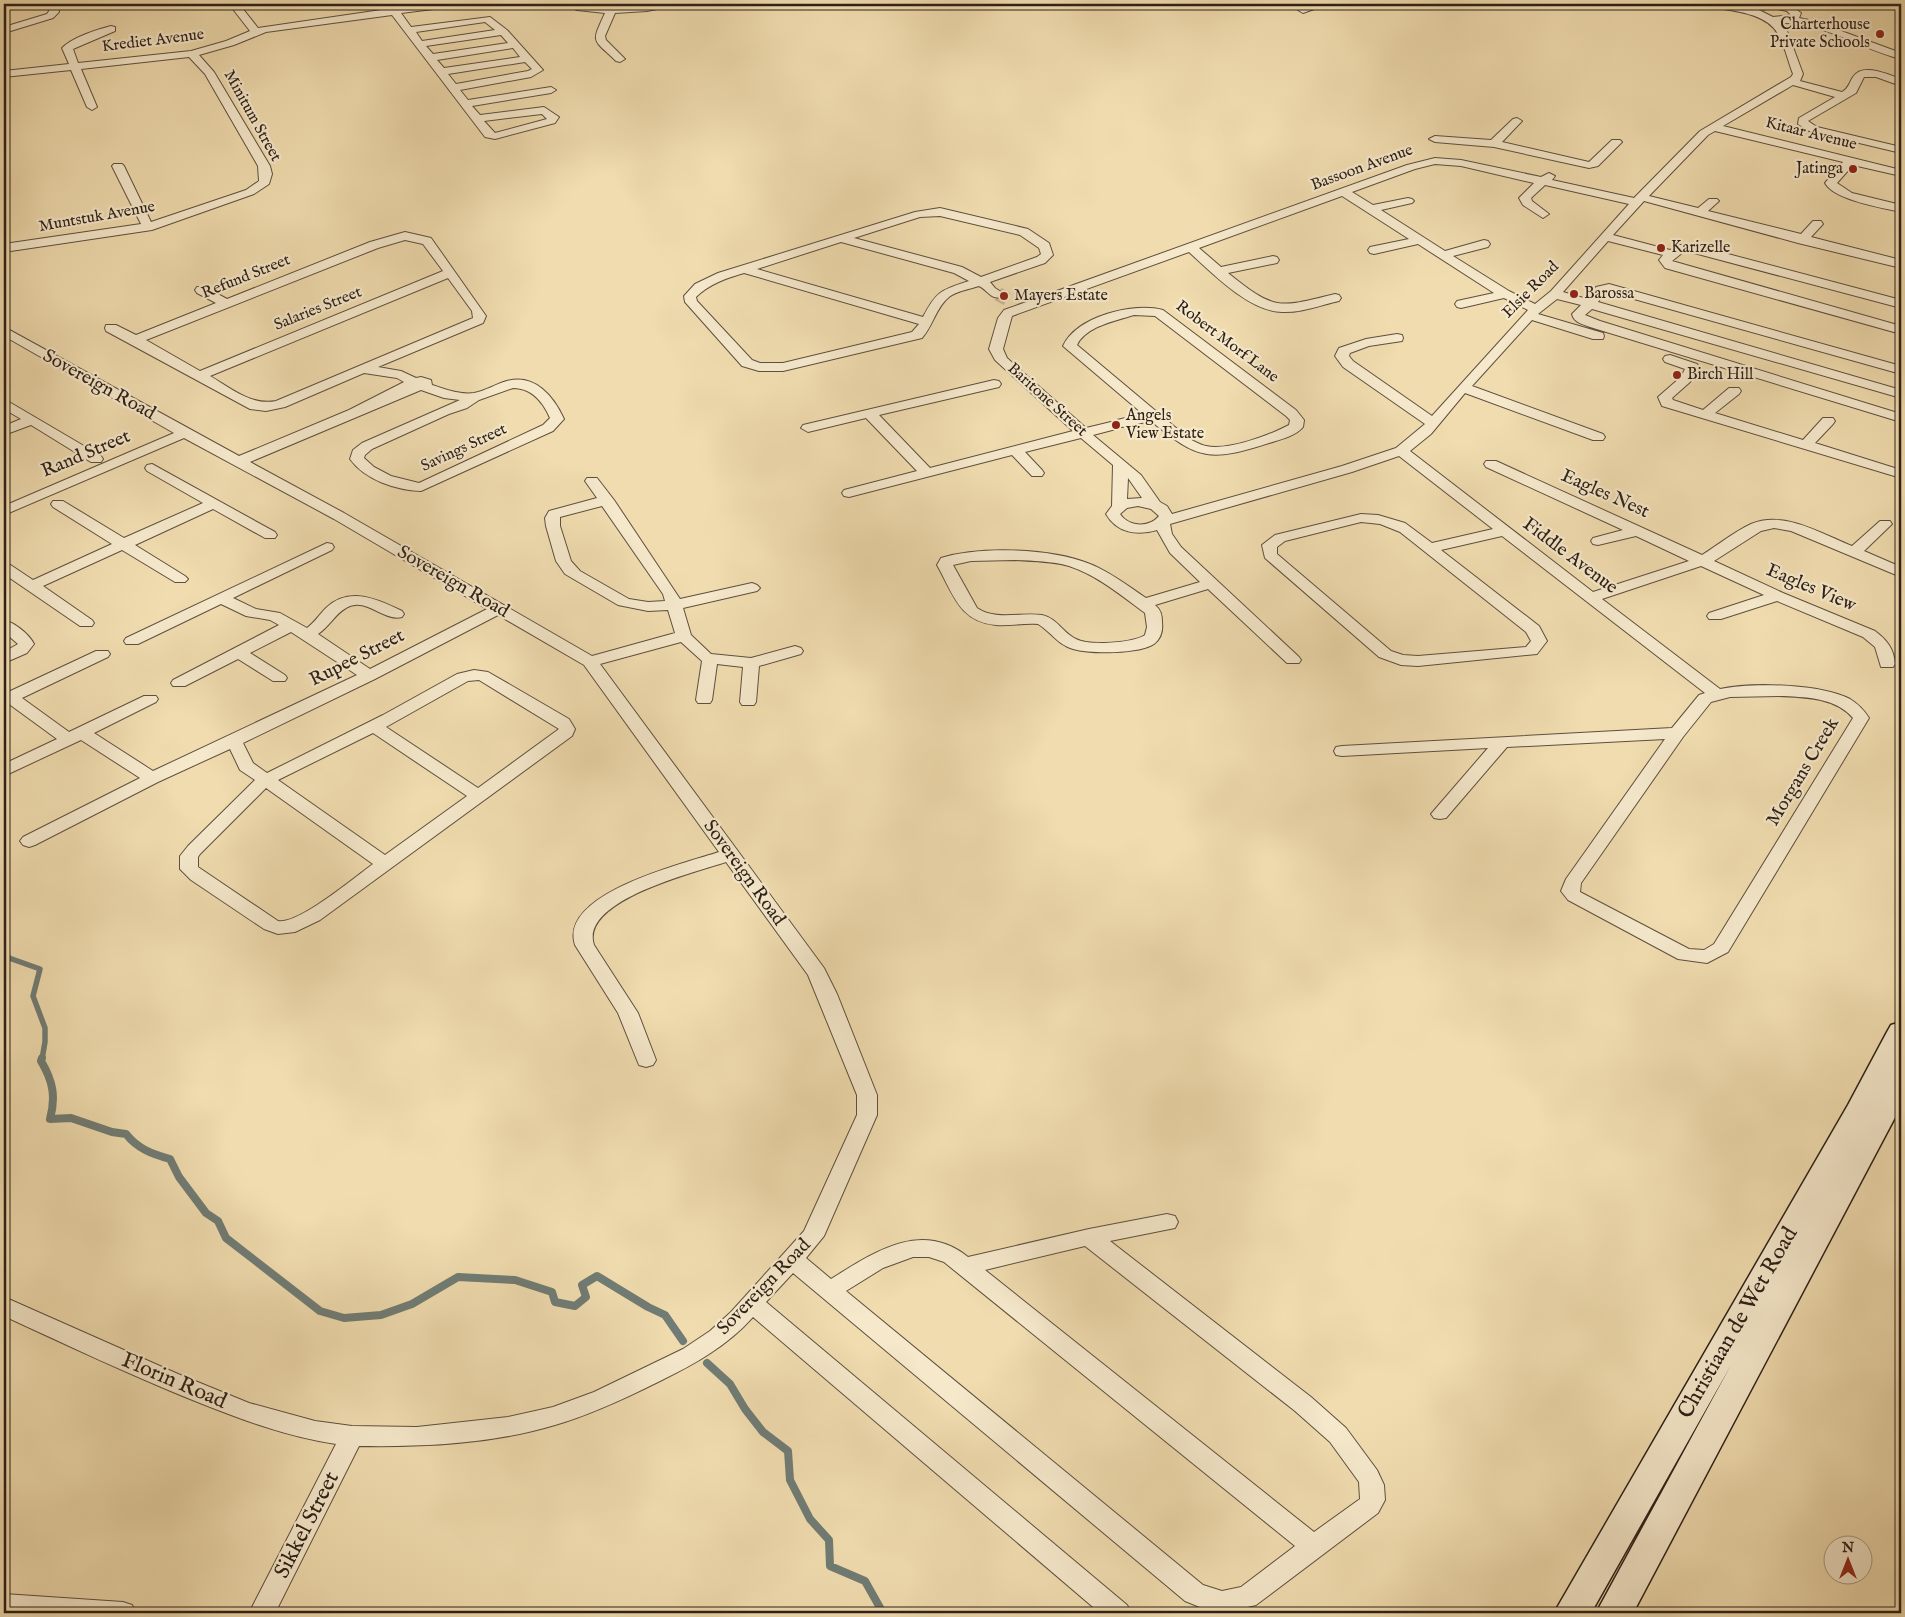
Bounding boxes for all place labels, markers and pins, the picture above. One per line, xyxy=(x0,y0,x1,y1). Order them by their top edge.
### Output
place label: Charterhouse Private Schools xyxy=(1770,15,1870,53)
marker: Charterhouse Private Schools xyxy=(1874,28,1886,40)
place label: Jatinga xyxy=(1794,159,1843,179)
marker: Jatinga xyxy=(1847,163,1859,175)
place label: Karizelle xyxy=(1671,238,1730,258)
marker: Karizelle xyxy=(1655,242,1667,254)
place label: Barossa xyxy=(1584,284,1634,304)
place label: Mayers Estate xyxy=(1014,286,1108,306)
marker: Barossa xyxy=(1568,288,1580,300)
marker: Mayers Estate xyxy=(998,290,1010,302)
place label: Birch Hill xyxy=(1687,365,1754,385)
marker: Birch Hill xyxy=(1671,369,1683,381)
place label: Angels View Estate xyxy=(1125,406,1204,444)
marker: Angels View Estate xyxy=(1110,419,1122,431)

